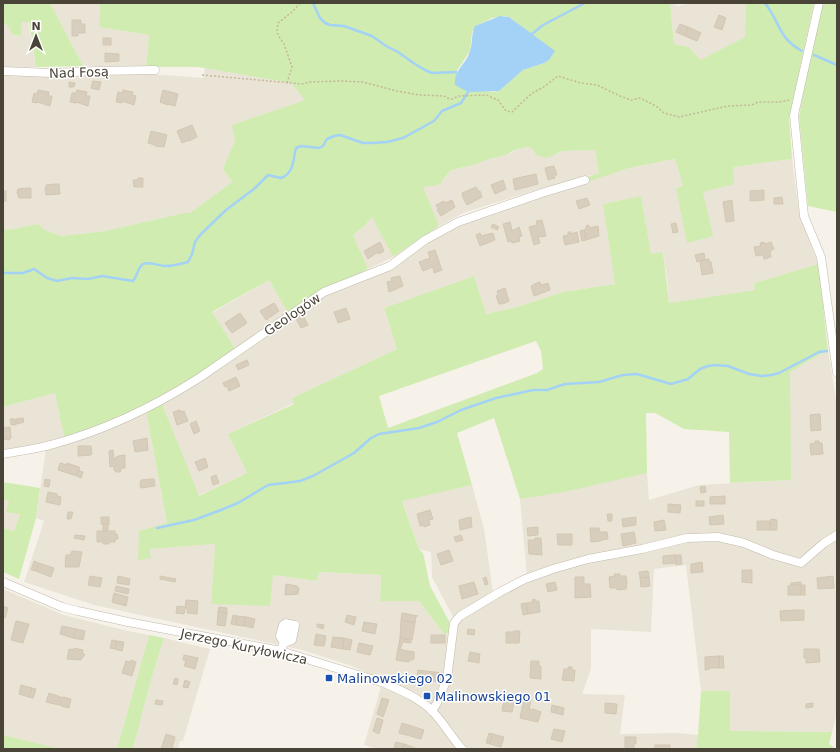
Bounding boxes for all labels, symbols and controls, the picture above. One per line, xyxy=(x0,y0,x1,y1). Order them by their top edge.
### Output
north arrow xyxy=(16,16,56,56)
text: N xyxy=(31,20,41,33)
street label: Nad Fosą xyxy=(49,64,109,81)
street label: Geologów xyxy=(261,290,323,339)
street label: Jerzego Kuryłowicza xyxy=(178,626,309,667)
place label: Malinowskiego 02 xyxy=(337,671,453,686)
marker: Malinowskiego 02 xyxy=(324,673,334,683)
place label: Malinowskiego 01 xyxy=(435,689,551,704)
marker: Malinowskiego 01 xyxy=(422,691,432,701)

